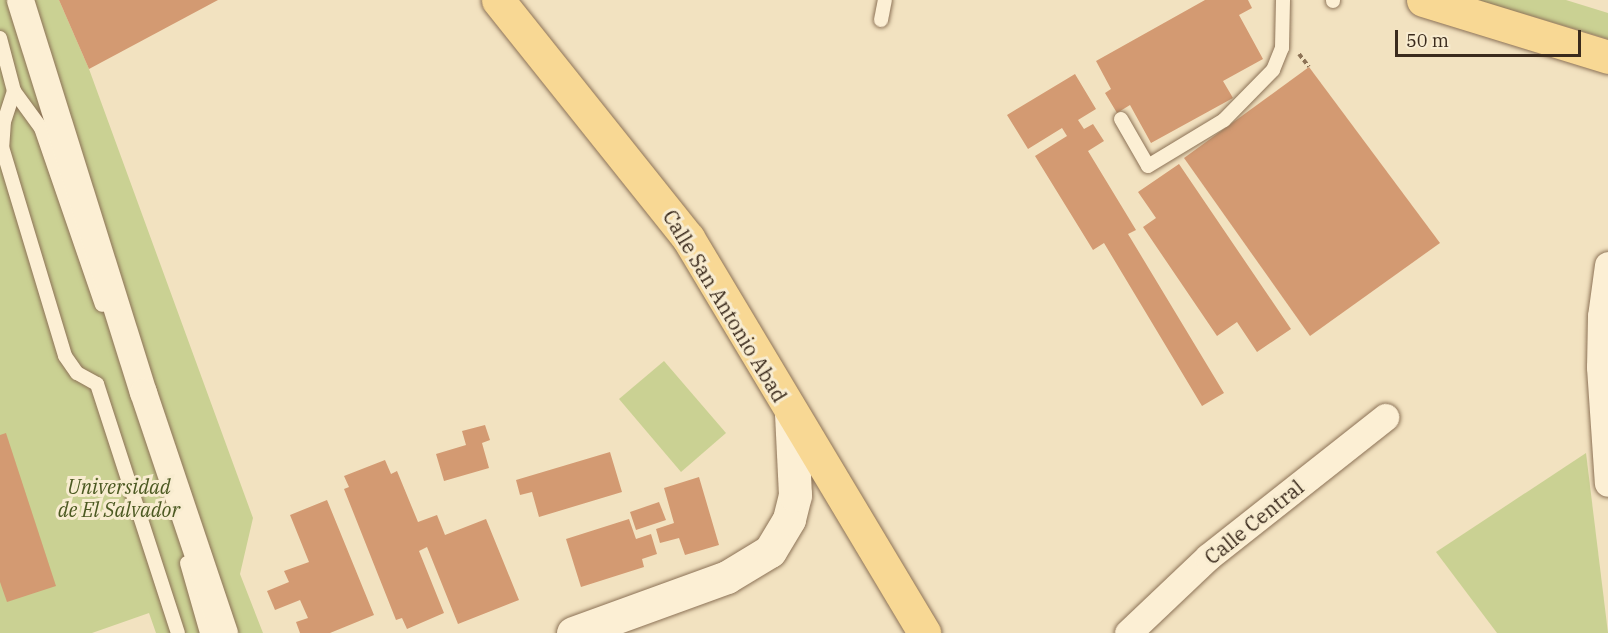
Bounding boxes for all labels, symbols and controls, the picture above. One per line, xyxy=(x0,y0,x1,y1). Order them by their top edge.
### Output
scale bar xyxy=(1398,18,1584,56)
text: 50 m xyxy=(1406,29,1449,52)
street label: Calle San Antonio Abad xyxy=(658,206,792,406)
park label: Universidad de El Salvador xyxy=(58,474,180,521)
street label: Calle Central xyxy=(1200,475,1308,569)

